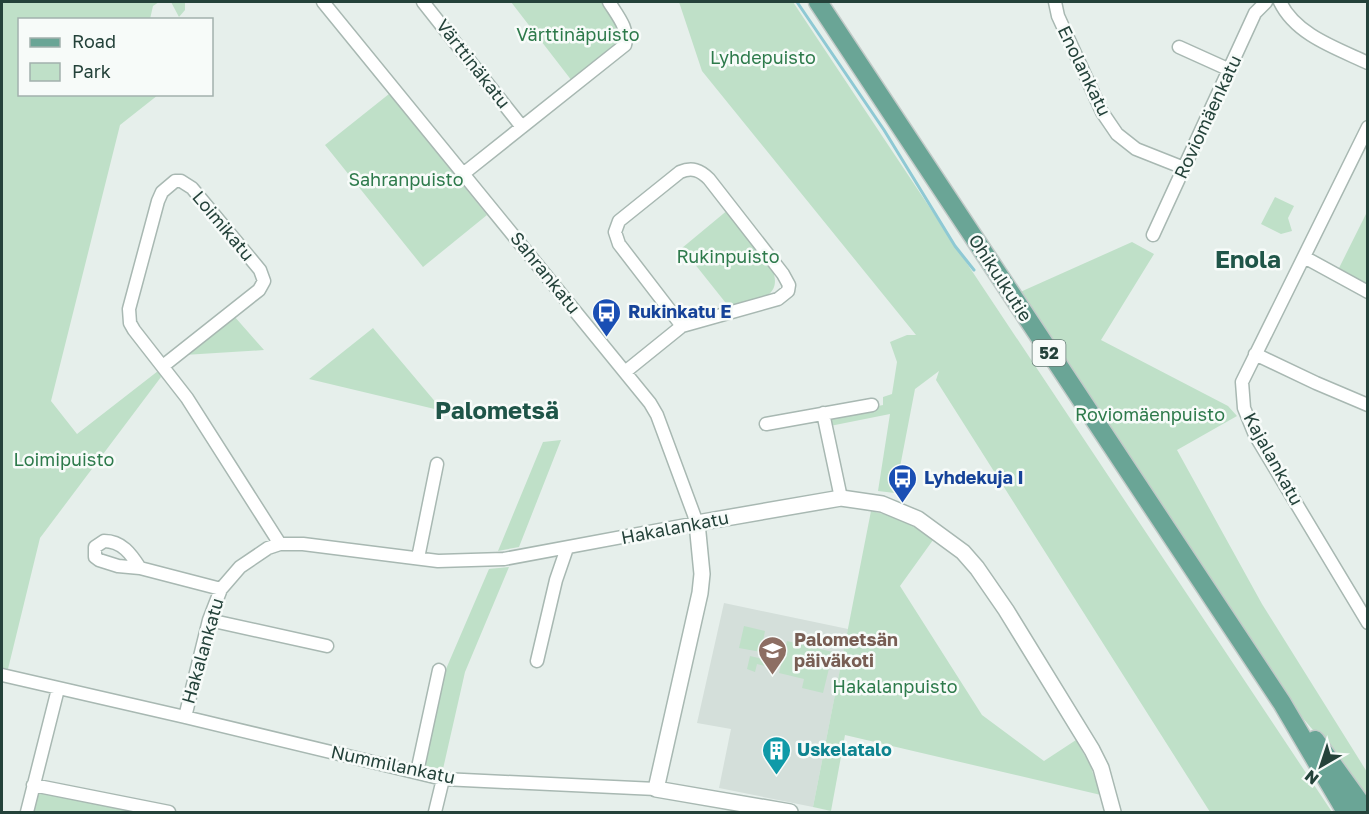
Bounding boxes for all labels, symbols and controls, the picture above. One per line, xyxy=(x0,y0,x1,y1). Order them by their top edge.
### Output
street label: Värttinäkatu xyxy=(432,14,515,112)
legend xyxy=(18,18,213,96)
street label: Enolankatu xyxy=(1054,22,1116,119)
park label: Värttinäpuisto xyxy=(516,23,640,45)
text: Road xyxy=(72,30,116,52)
park label: Lyhdepuisto xyxy=(710,46,816,68)
street label: Roviomäenkatu xyxy=(1169,51,1245,182)
text: Park xyxy=(72,60,111,82)
park label: Sahranpuisto xyxy=(348,168,464,190)
street label: Loimikatu xyxy=(188,186,259,265)
street label: Sahrankatu xyxy=(506,227,585,318)
street label: Ohikulkutie xyxy=(965,230,1037,325)
district label: Enola xyxy=(1215,244,1281,273)
park label: Rukinpuisto xyxy=(676,245,780,267)
bus stop icon: Rukinkatu E xyxy=(591,296,623,338)
place label: Rukinkatu E xyxy=(628,300,732,322)
road number: 52 xyxy=(1032,340,1066,366)
district label: Palometsä xyxy=(435,395,559,424)
park label: Roviomäenpuisto xyxy=(1075,403,1225,425)
street label: Kajalankatu xyxy=(1239,408,1308,509)
park label: Loimipuisto xyxy=(14,448,114,470)
bus stop icon: Lyhdekuja I xyxy=(887,462,919,504)
place label: Lyhdekuja I xyxy=(924,466,1024,488)
street label: Hakalankatu xyxy=(619,506,730,548)
street label: Hakalankatu xyxy=(176,595,228,706)
place label: Palometsän päiväkoti xyxy=(794,628,898,671)
school or university icon: Palometsän päiväkoti xyxy=(757,634,789,676)
park label: Hakalanpuisto xyxy=(832,675,958,697)
building icon: Uskelatalo xyxy=(760,734,792,776)
north arrow xyxy=(1291,736,1351,796)
place label: Uskelatalo xyxy=(797,738,892,760)
street label: Nummilankatu xyxy=(329,740,457,788)
text: N xyxy=(1301,766,1323,789)

